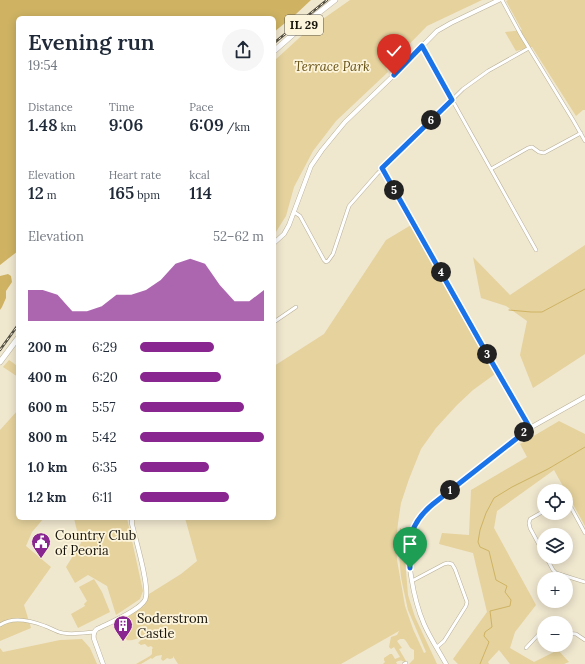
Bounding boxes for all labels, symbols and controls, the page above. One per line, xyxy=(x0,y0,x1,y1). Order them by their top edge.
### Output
road number: IL 29 xyxy=(285,15,323,35)
text: Evening run xyxy=(28,28,155,56)
button: share xyxy=(222,29,264,71)
pin xyxy=(377,34,411,75)
icon: check xyxy=(383,40,405,62)
text: 19:54 xyxy=(28,57,58,74)
park label: Terrace Park xyxy=(294,58,370,75)
text: Distance xyxy=(28,100,73,114)
text: Time xyxy=(109,100,135,114)
text: Pace xyxy=(189,100,213,114)
pin: 6 xyxy=(421,110,441,130)
text: 6 xyxy=(428,113,434,127)
text: 1.48 xyxy=(28,114,58,136)
text: 9:06 xyxy=(109,114,143,136)
text: 6:09 xyxy=(189,114,224,136)
text: km xyxy=(58,120,76,134)
text: /km xyxy=(224,120,250,134)
text: Elevation xyxy=(28,168,75,182)
text: Heart rate xyxy=(109,168,161,182)
text: kcal xyxy=(189,168,210,182)
pin: 5 xyxy=(384,180,404,200)
text: 12 xyxy=(28,182,44,204)
text: 165 xyxy=(109,182,134,204)
text: 114 xyxy=(189,182,212,204)
text: 5 xyxy=(391,183,397,197)
text: m xyxy=(44,188,56,202)
text: bpm xyxy=(134,188,160,202)
text: Elevation xyxy=(28,228,84,245)
text: 52–62 m xyxy=(213,228,264,245)
pin: 4 xyxy=(431,262,451,282)
text: 4 xyxy=(438,265,444,279)
text: 200 m xyxy=(28,339,67,356)
text: 6:29 xyxy=(92,339,117,356)
pin: 3 xyxy=(477,344,497,364)
text: 3 xyxy=(484,347,490,361)
text: 400 m xyxy=(28,369,67,386)
text: 6:20 xyxy=(92,369,118,386)
text: 600 m xyxy=(28,399,67,416)
text: 5:57 xyxy=(92,399,115,416)
pin: 2 xyxy=(514,422,534,442)
text: 2 xyxy=(521,425,527,439)
text: 800 m xyxy=(28,429,67,446)
text: 5:42 xyxy=(92,429,116,446)
text: 1.0 km xyxy=(28,459,67,476)
text: 6:35 xyxy=(92,459,117,476)
pin: 1 xyxy=(440,480,460,500)
text: 1 xyxy=(448,483,452,497)
map controls xyxy=(537,484,573,652)
button: locate xyxy=(537,484,573,520)
text: 1.2 km xyxy=(28,489,66,506)
text: 6:11 xyxy=(92,489,112,506)
place label: Country Club of Peoria xyxy=(55,527,137,559)
pin xyxy=(393,527,427,568)
button: layers xyxy=(537,528,573,564)
public building icon: Country Club of Peoria xyxy=(30,531,52,559)
icon: arrive xyxy=(399,533,421,555)
button: + xyxy=(537,572,573,608)
place label: Soderstrom Castle xyxy=(137,610,209,642)
building icon: Soderstrom Castle xyxy=(112,614,134,642)
button: − xyxy=(537,616,573,652)

